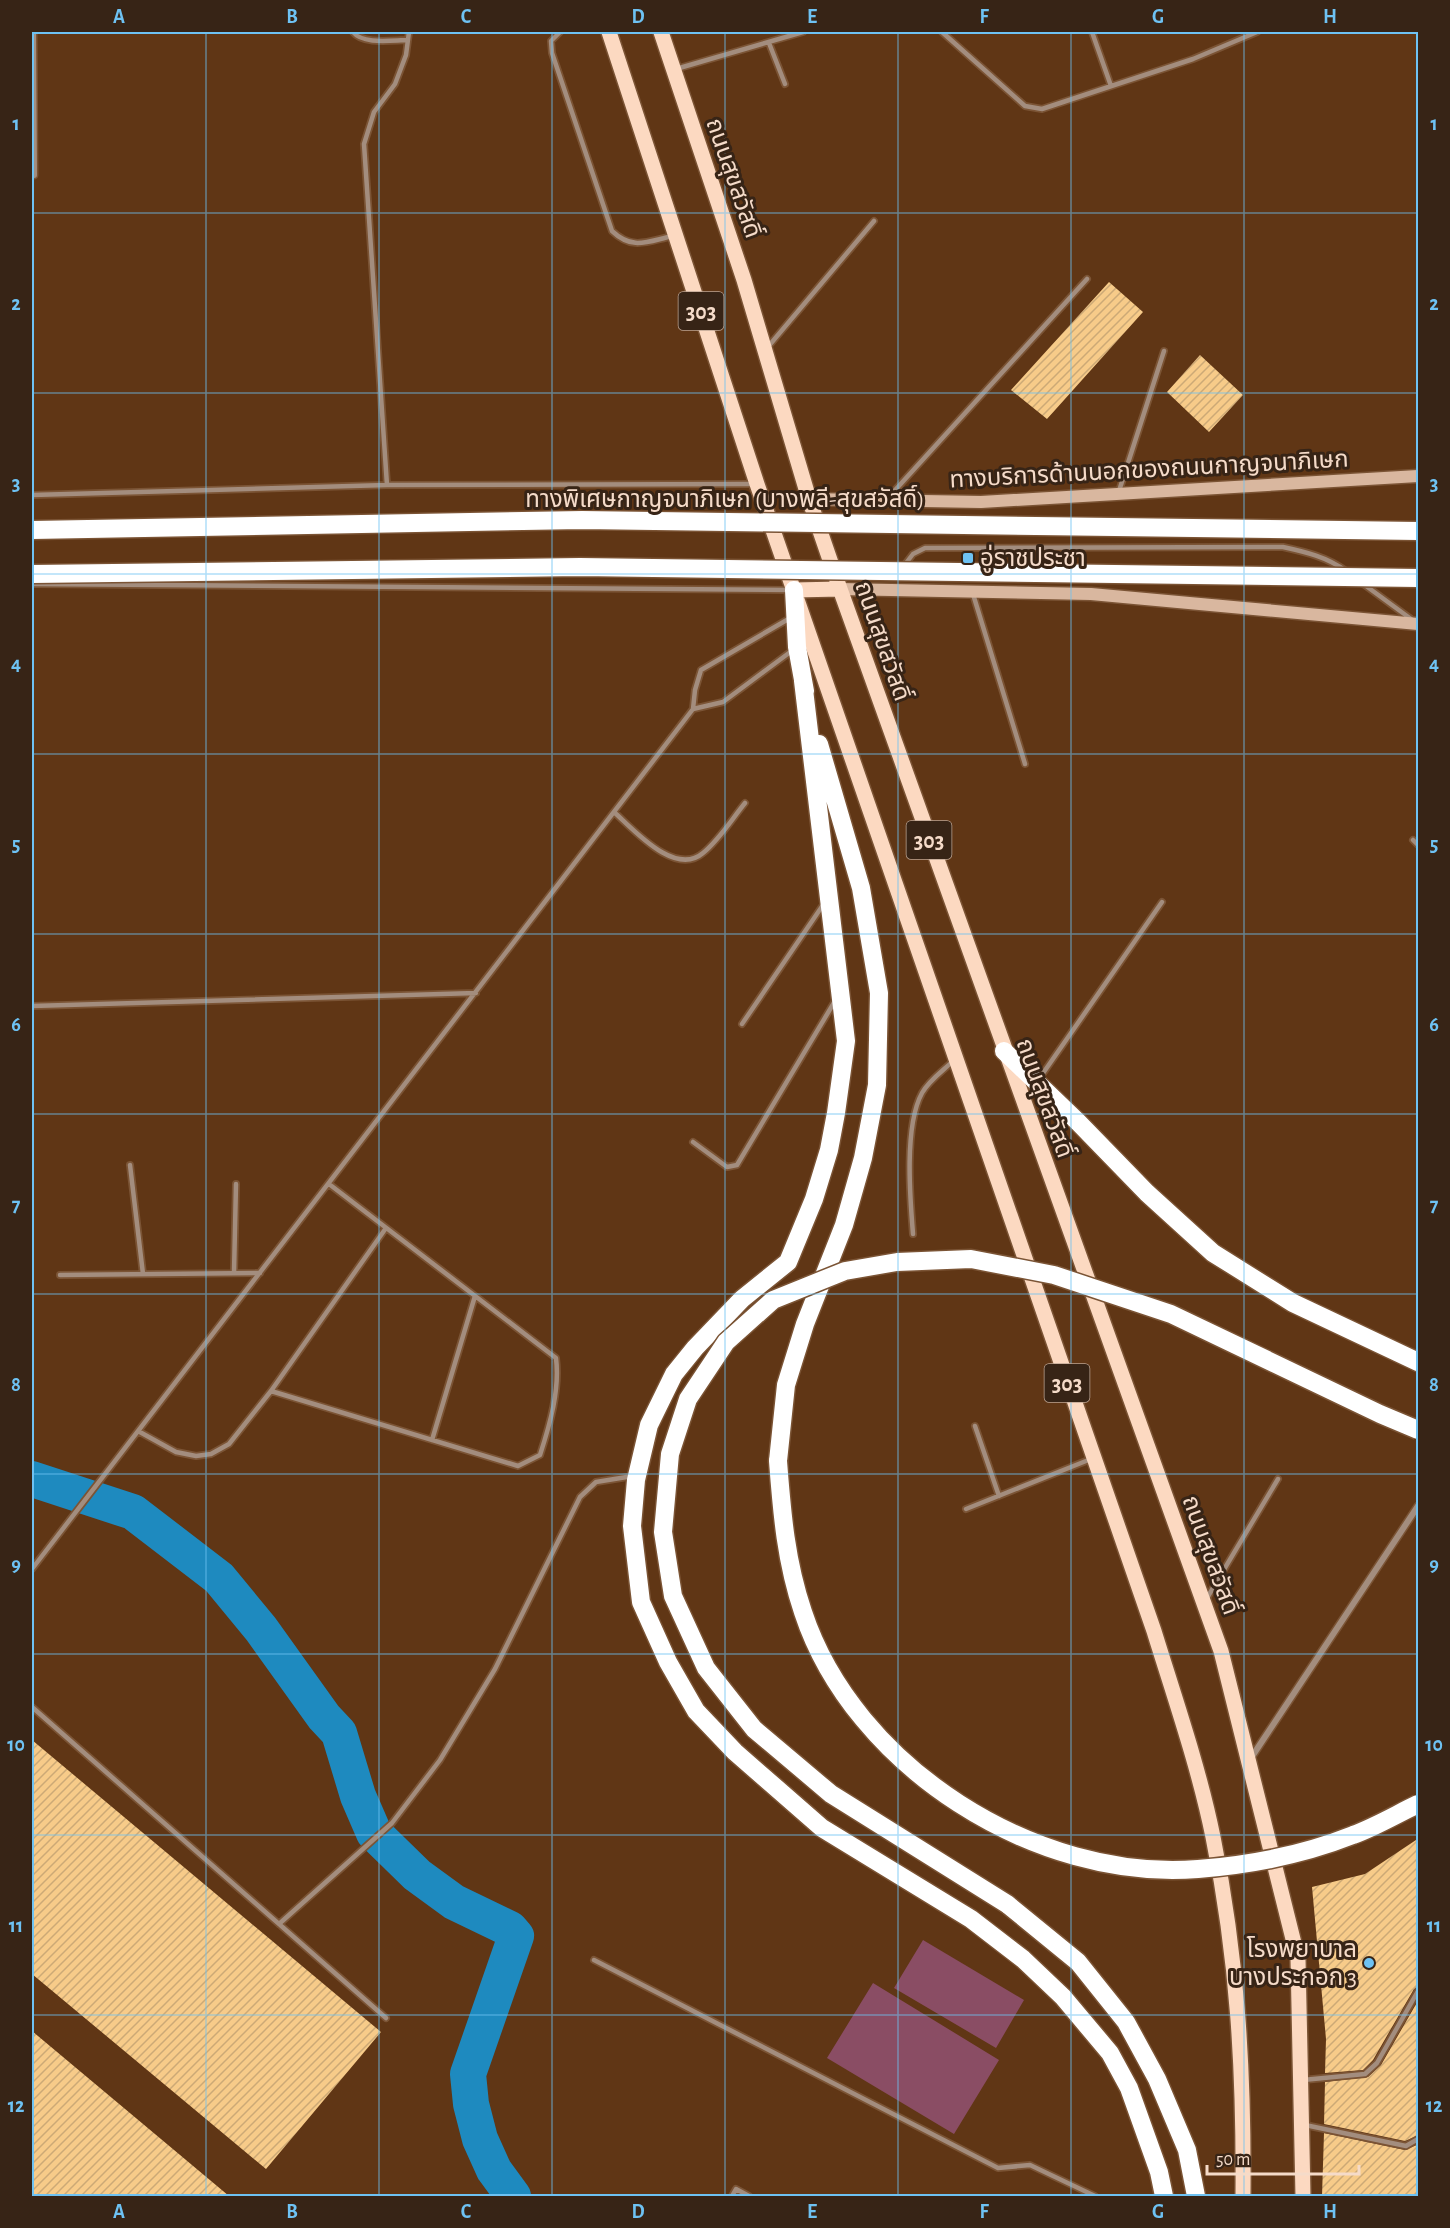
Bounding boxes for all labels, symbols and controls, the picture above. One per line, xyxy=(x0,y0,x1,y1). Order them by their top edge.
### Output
text: A xyxy=(113,7,125,27)
text: B xyxy=(286,7,298,27)
text: C xyxy=(461,7,472,27)
text: D xyxy=(631,7,645,27)
text: E xyxy=(807,7,817,27)
text: F xyxy=(979,7,989,27)
text: G xyxy=(1152,7,1164,27)
text: H xyxy=(1323,7,1337,27)
text: 1 xyxy=(12,114,20,134)
street label: ถนนสุขสวัสดิ์ xyxy=(700,114,768,242)
text: 1 xyxy=(1430,114,1438,134)
road number: 303 xyxy=(678,292,724,330)
text: 2 xyxy=(11,294,21,314)
text: 2 xyxy=(1429,294,1439,314)
street label: ทางบริการด้านนอกของถนนกาญจนาภิเษก xyxy=(949,446,1349,492)
text: 3 xyxy=(12,474,20,494)
text: 3 xyxy=(1430,474,1438,494)
street label: ทางพิเศษกาญจนาภิเษก (บางพลี-สุขสวัสดิ์) xyxy=(525,484,925,514)
place label: อู่ราชประชา xyxy=(980,544,1086,573)
marker: อู่ราชประชา xyxy=(961,551,975,565)
street label: ถนนสุขสวัสดิ์ xyxy=(849,577,917,705)
text: 4 xyxy=(11,654,21,674)
text: 4 xyxy=(1429,654,1439,674)
road number: 303 xyxy=(906,821,952,859)
text: 5 xyxy=(12,835,20,855)
text: 5 xyxy=(1430,835,1438,855)
text: 6 xyxy=(11,1015,21,1035)
text: 6 xyxy=(1429,1015,1439,1035)
street label: ถนนสุขสวัสดิ์ xyxy=(1010,1034,1080,1162)
text: 7 xyxy=(12,1195,21,1215)
text: 7 xyxy=(1430,1195,1439,1215)
road number: 303 xyxy=(1044,1364,1090,1402)
text: 8 xyxy=(11,1375,21,1395)
text: 8 xyxy=(1429,1375,1439,1395)
street label: ถนนสุขสวัสดิ์ xyxy=(1176,1491,1246,1619)
text: 9 xyxy=(11,1555,21,1575)
text: 9 xyxy=(1429,1555,1439,1575)
text: 10 xyxy=(7,1735,25,1755)
text: 10 xyxy=(1425,1735,1443,1755)
text: 11 xyxy=(9,1916,23,1936)
text: 11 xyxy=(1427,1916,1441,1936)
place label: โรงพยาบาล บางประกอก 3 xyxy=(1229,1936,1357,1990)
marker: โรงพยาบาล บางประกอก 3 xyxy=(1362,1956,1376,1970)
text: 12 xyxy=(8,2096,24,2116)
text: 12 xyxy=(1426,2096,1442,2116)
scale bar xyxy=(1207,2138,1358,2176)
text: 50 m xyxy=(1216,2151,1250,2169)
text: A xyxy=(113,2202,125,2222)
text: B xyxy=(286,2202,298,2222)
text: C xyxy=(461,2202,472,2222)
text: D xyxy=(631,2202,645,2222)
text: E xyxy=(807,2202,817,2222)
text: F xyxy=(979,2202,989,2222)
text: G xyxy=(1152,2202,1164,2222)
text: H xyxy=(1323,2202,1337,2222)

